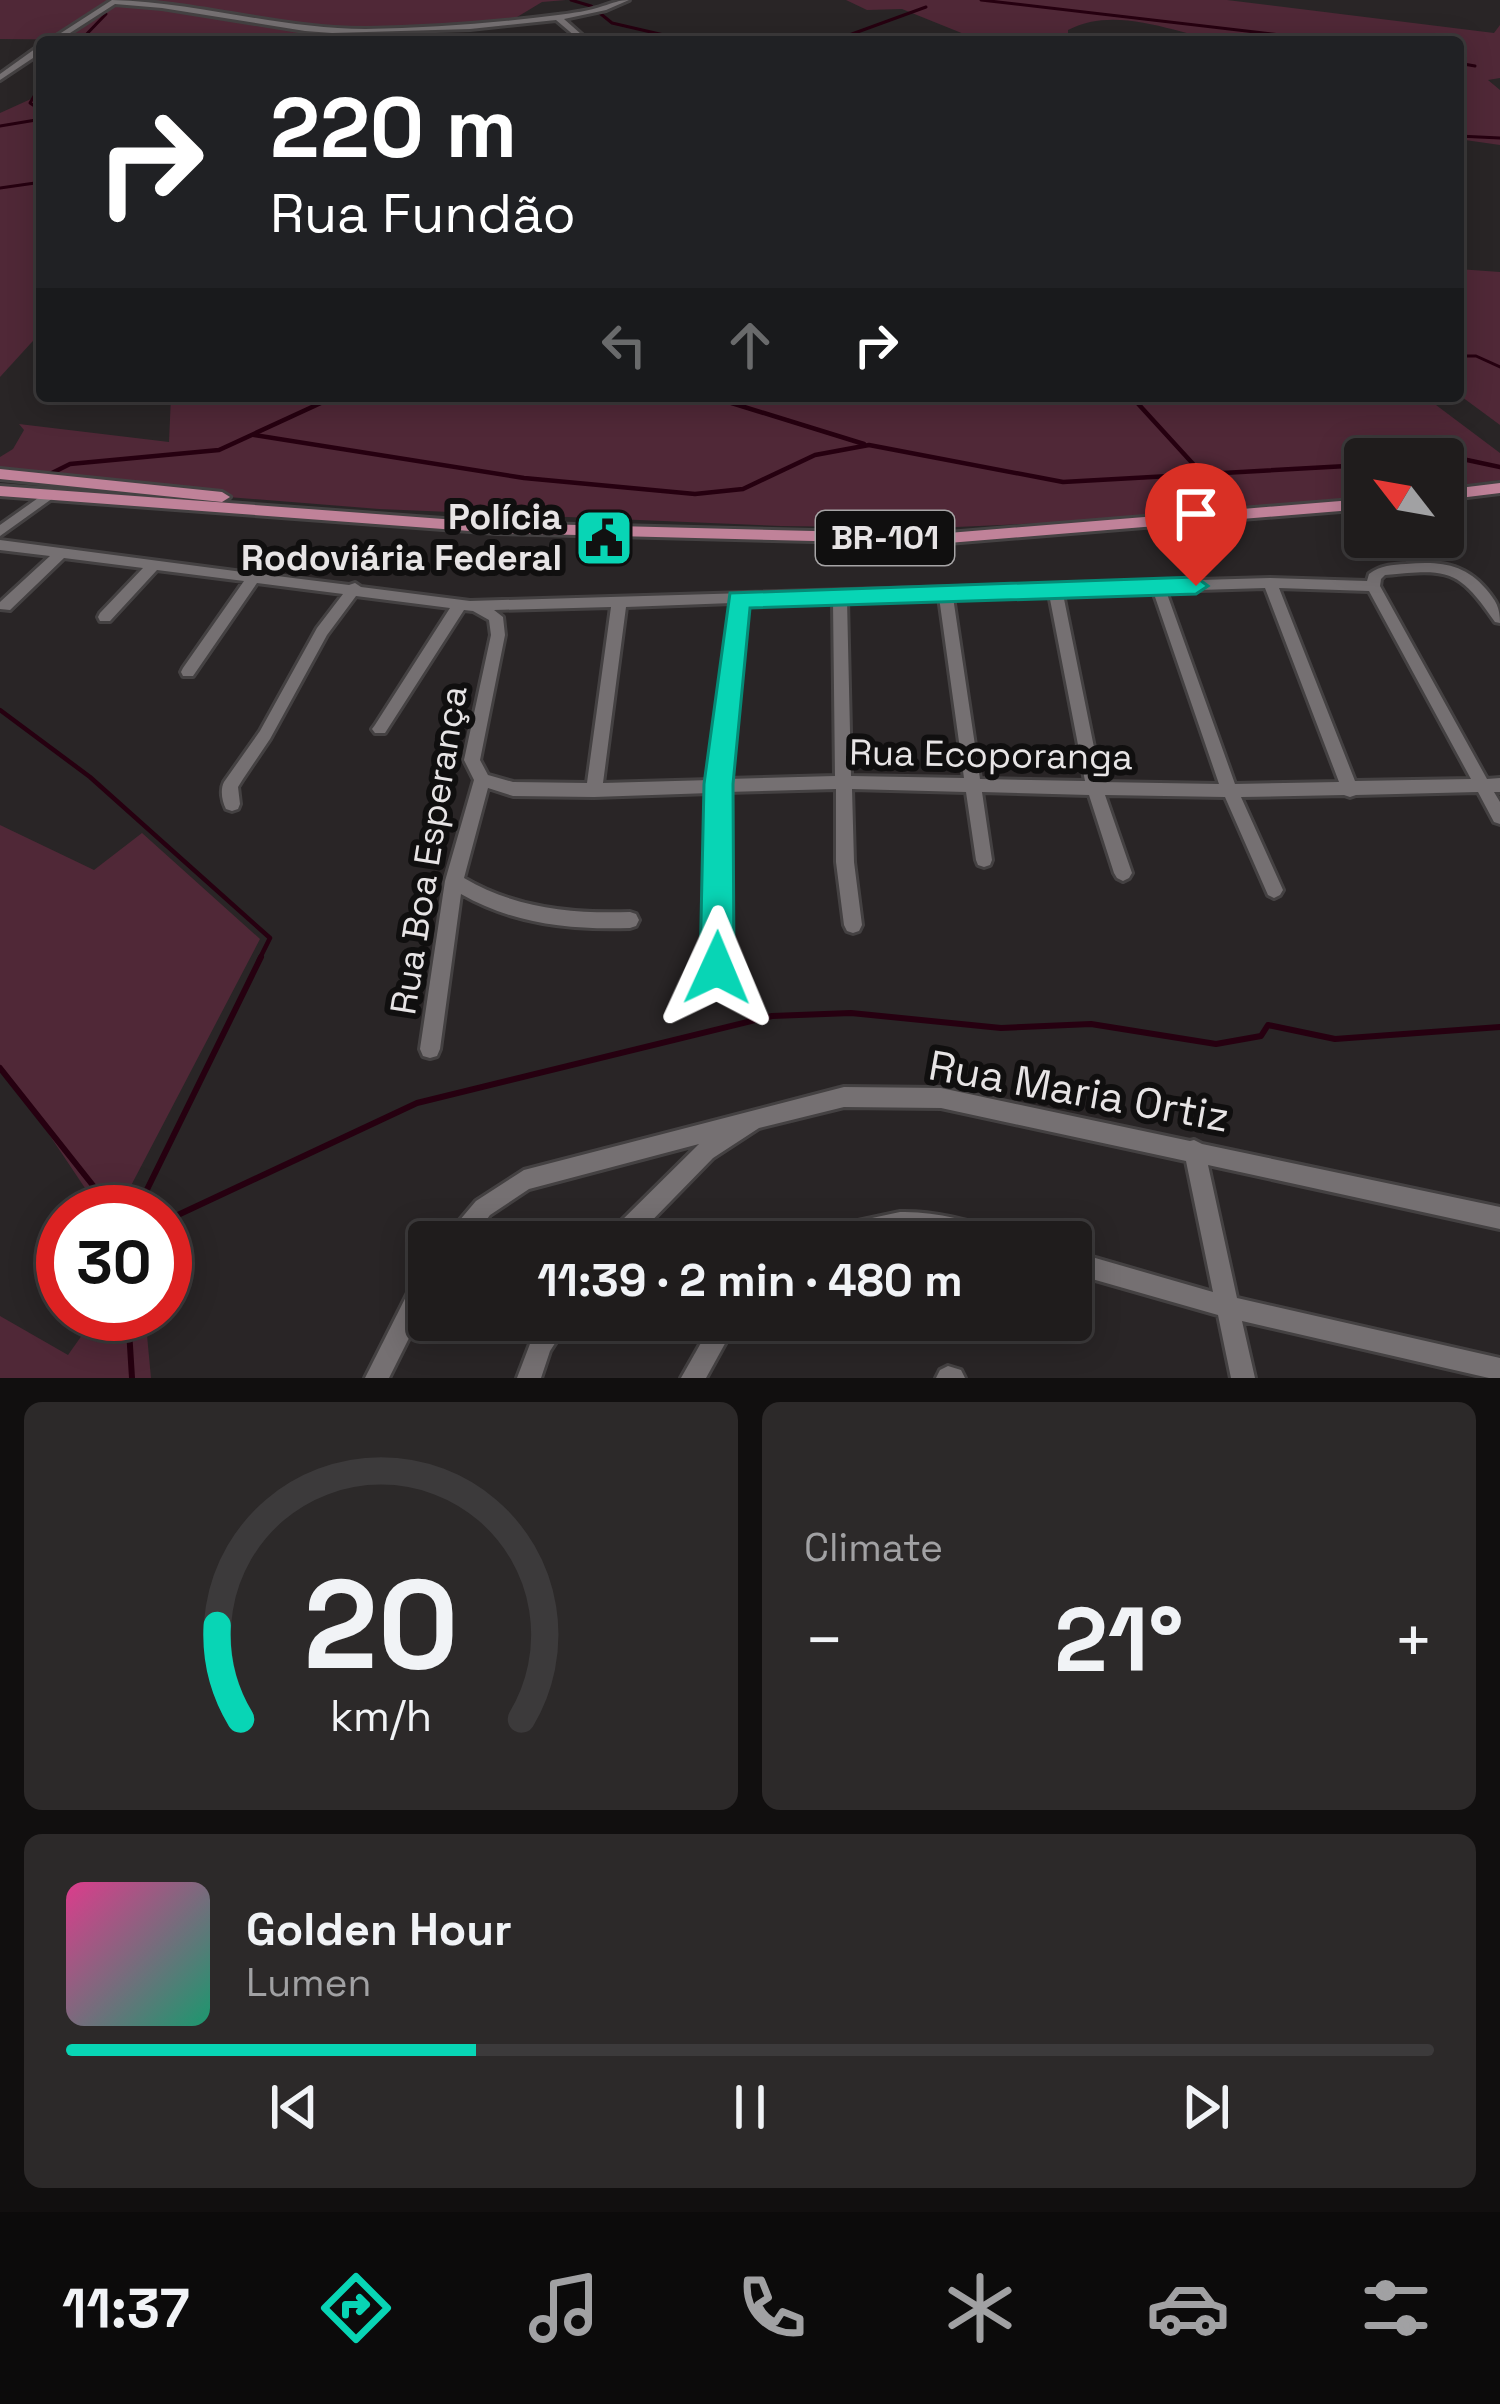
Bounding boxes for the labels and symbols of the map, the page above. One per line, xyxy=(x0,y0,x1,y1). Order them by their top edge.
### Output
north arrow xyxy=(1344,438,1464,558)
pin xyxy=(1145,463,1247,586)
place label: Polícia Rodoviária Federal xyxy=(241,494,562,581)
public building icon: Polícia Rodoviária Federal xyxy=(573,507,635,569)
road number: BR-101 xyxy=(816,511,954,565)
street label: Rua Boa Esperança xyxy=(380,682,478,1018)
street label: Rua Ecoporanga xyxy=(849,730,1133,780)
position arrow xyxy=(654,905,780,1031)
street label: Rua Maria Ortiz xyxy=(925,1038,1233,1144)
speed limit sign: 30 xyxy=(36,1185,192,1341)

